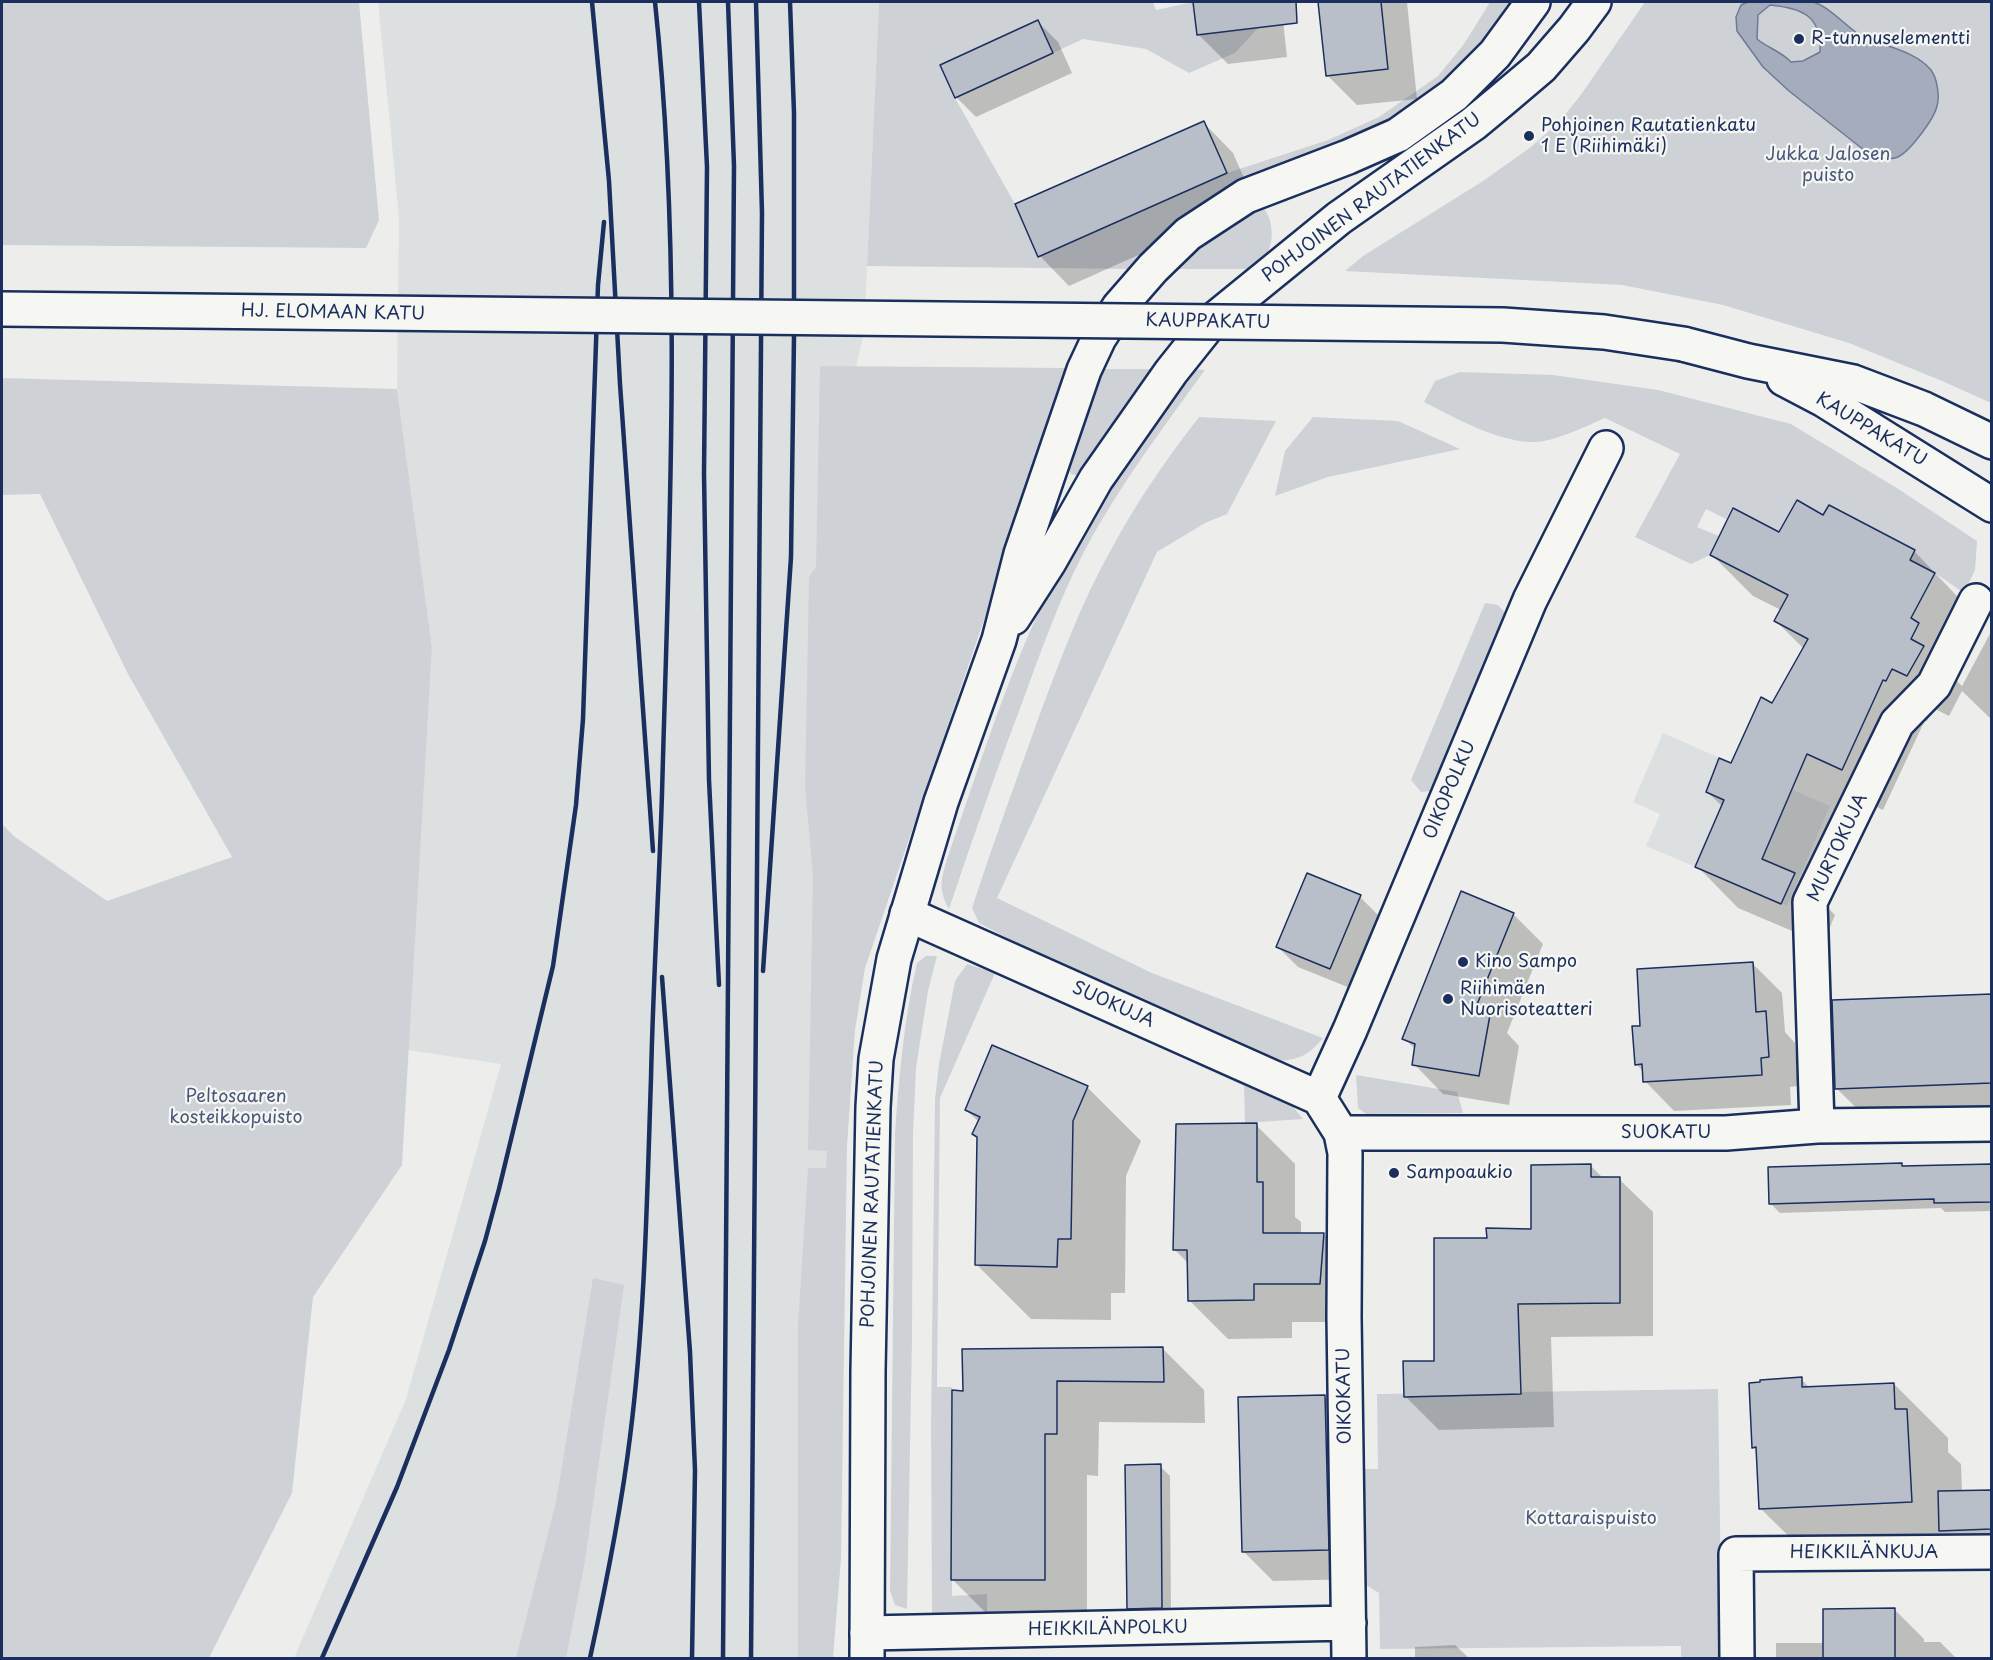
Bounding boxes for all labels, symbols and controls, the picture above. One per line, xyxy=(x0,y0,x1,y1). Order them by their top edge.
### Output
place label: R-tunnuselementti xyxy=(1811,28,1970,50)
marker: R-tunnuselementti xyxy=(1792,32,1806,46)
street label: POHJOINEN RAUTATIENKATU xyxy=(1258,109,1486,287)
place label: Pohjoinen Rautatienkatu 1 E (Riihimäki) xyxy=(1541,115,1756,158)
marker: Pohjoinen Rautatienkatu 1 E (Riihimäki) xyxy=(1522,129,1536,143)
park label: Jukka Jalosen puisto xyxy=(1766,144,1890,186)
street label: HJ. ELOMAAN KATU xyxy=(241,301,425,325)
street label: KAUPPAKATU xyxy=(1145,310,1271,334)
street label: KAUPPAKATU xyxy=(1812,388,1930,472)
street label: OIKOPOLKU xyxy=(1419,737,1481,843)
street label: MURTOKUJA xyxy=(1803,790,1873,906)
place label: Kino Sampo xyxy=(1475,951,1577,973)
marker: Kino Sampo xyxy=(1456,955,1470,969)
street label: SUOKUJA xyxy=(1069,977,1157,1033)
place label: Riihimäen Nuorisoteatteri xyxy=(1460,978,1593,1020)
marker: Riihimäen Nuorisoteatteri xyxy=(1441,992,1455,1006)
street label: POHJOINEN RAUTATIENKATU xyxy=(858,1060,888,1328)
park label: Peltosaaren kosteikkopuisto xyxy=(170,1086,302,1128)
street label: SUOKATU xyxy=(1621,1122,1711,1144)
place label: Sampoaukio xyxy=(1406,1162,1513,1184)
marker: Sampoaukio xyxy=(1387,1166,1401,1180)
street label: OIKOKATU xyxy=(1333,1347,1357,1445)
park label: Kottaraispuisto xyxy=(1525,1508,1657,1530)
street label: HEIKKILÄNKUJA xyxy=(1790,1542,1938,1564)
street label: HEIKKILÄNPOLKU xyxy=(1028,1617,1188,1641)

